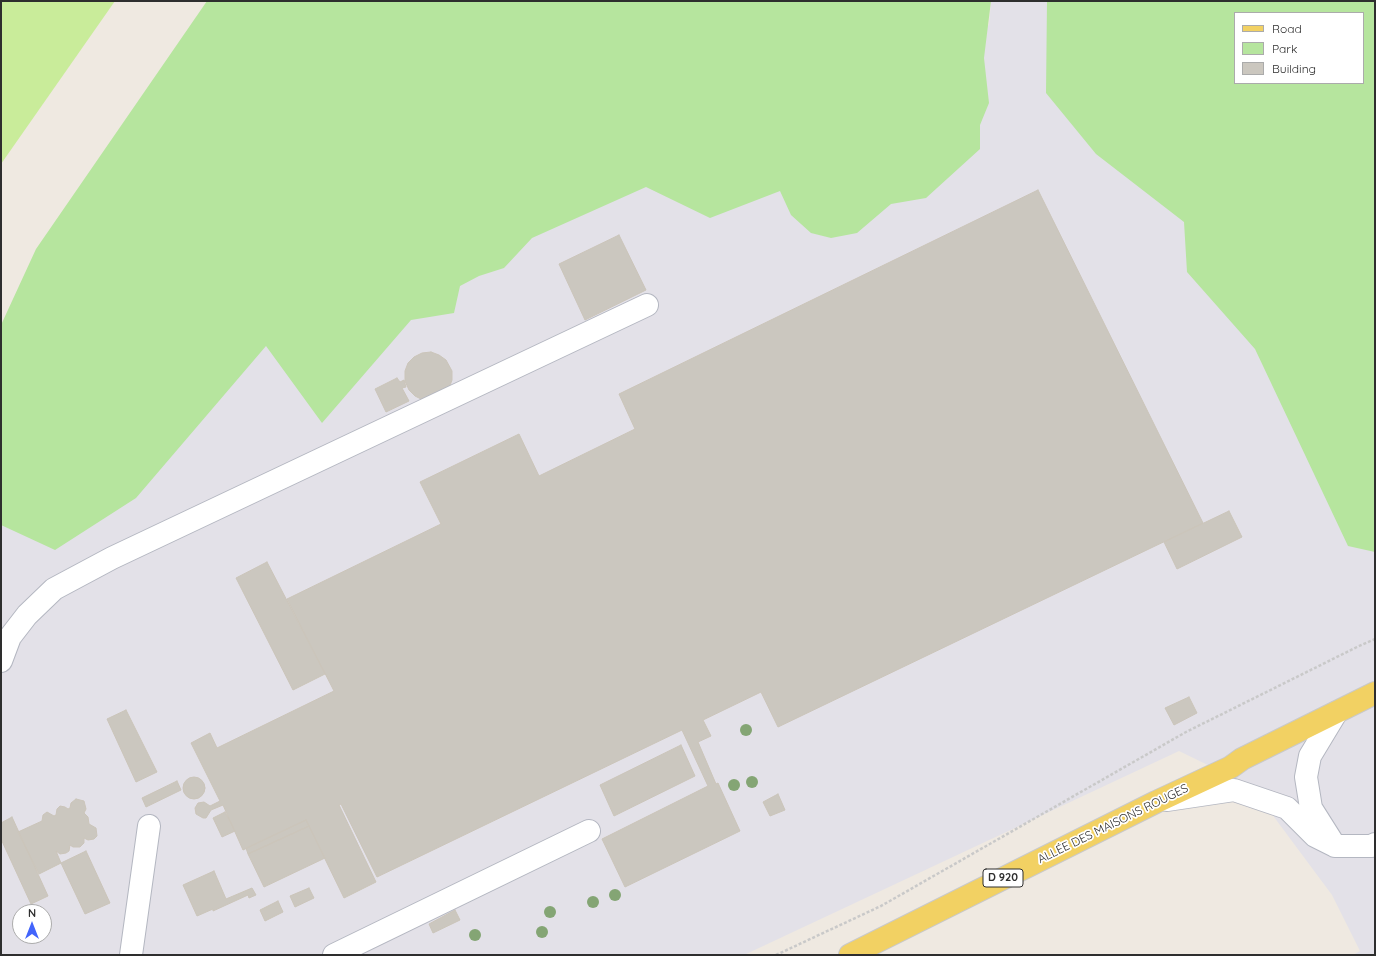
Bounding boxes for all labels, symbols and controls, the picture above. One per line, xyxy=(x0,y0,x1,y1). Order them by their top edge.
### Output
legend xyxy=(1234,12,1364,84)
text: Road xyxy=(1272,21,1302,36)
text: Park xyxy=(1272,41,1297,56)
text: Building xyxy=(1272,61,1316,76)
street label: ALLÉE DES MAISONS ROUGES xyxy=(1035,781,1191,867)
road number: D 920 xyxy=(983,869,1023,887)
north arrow xyxy=(12,904,52,944)
text: N xyxy=(28,906,36,920)

